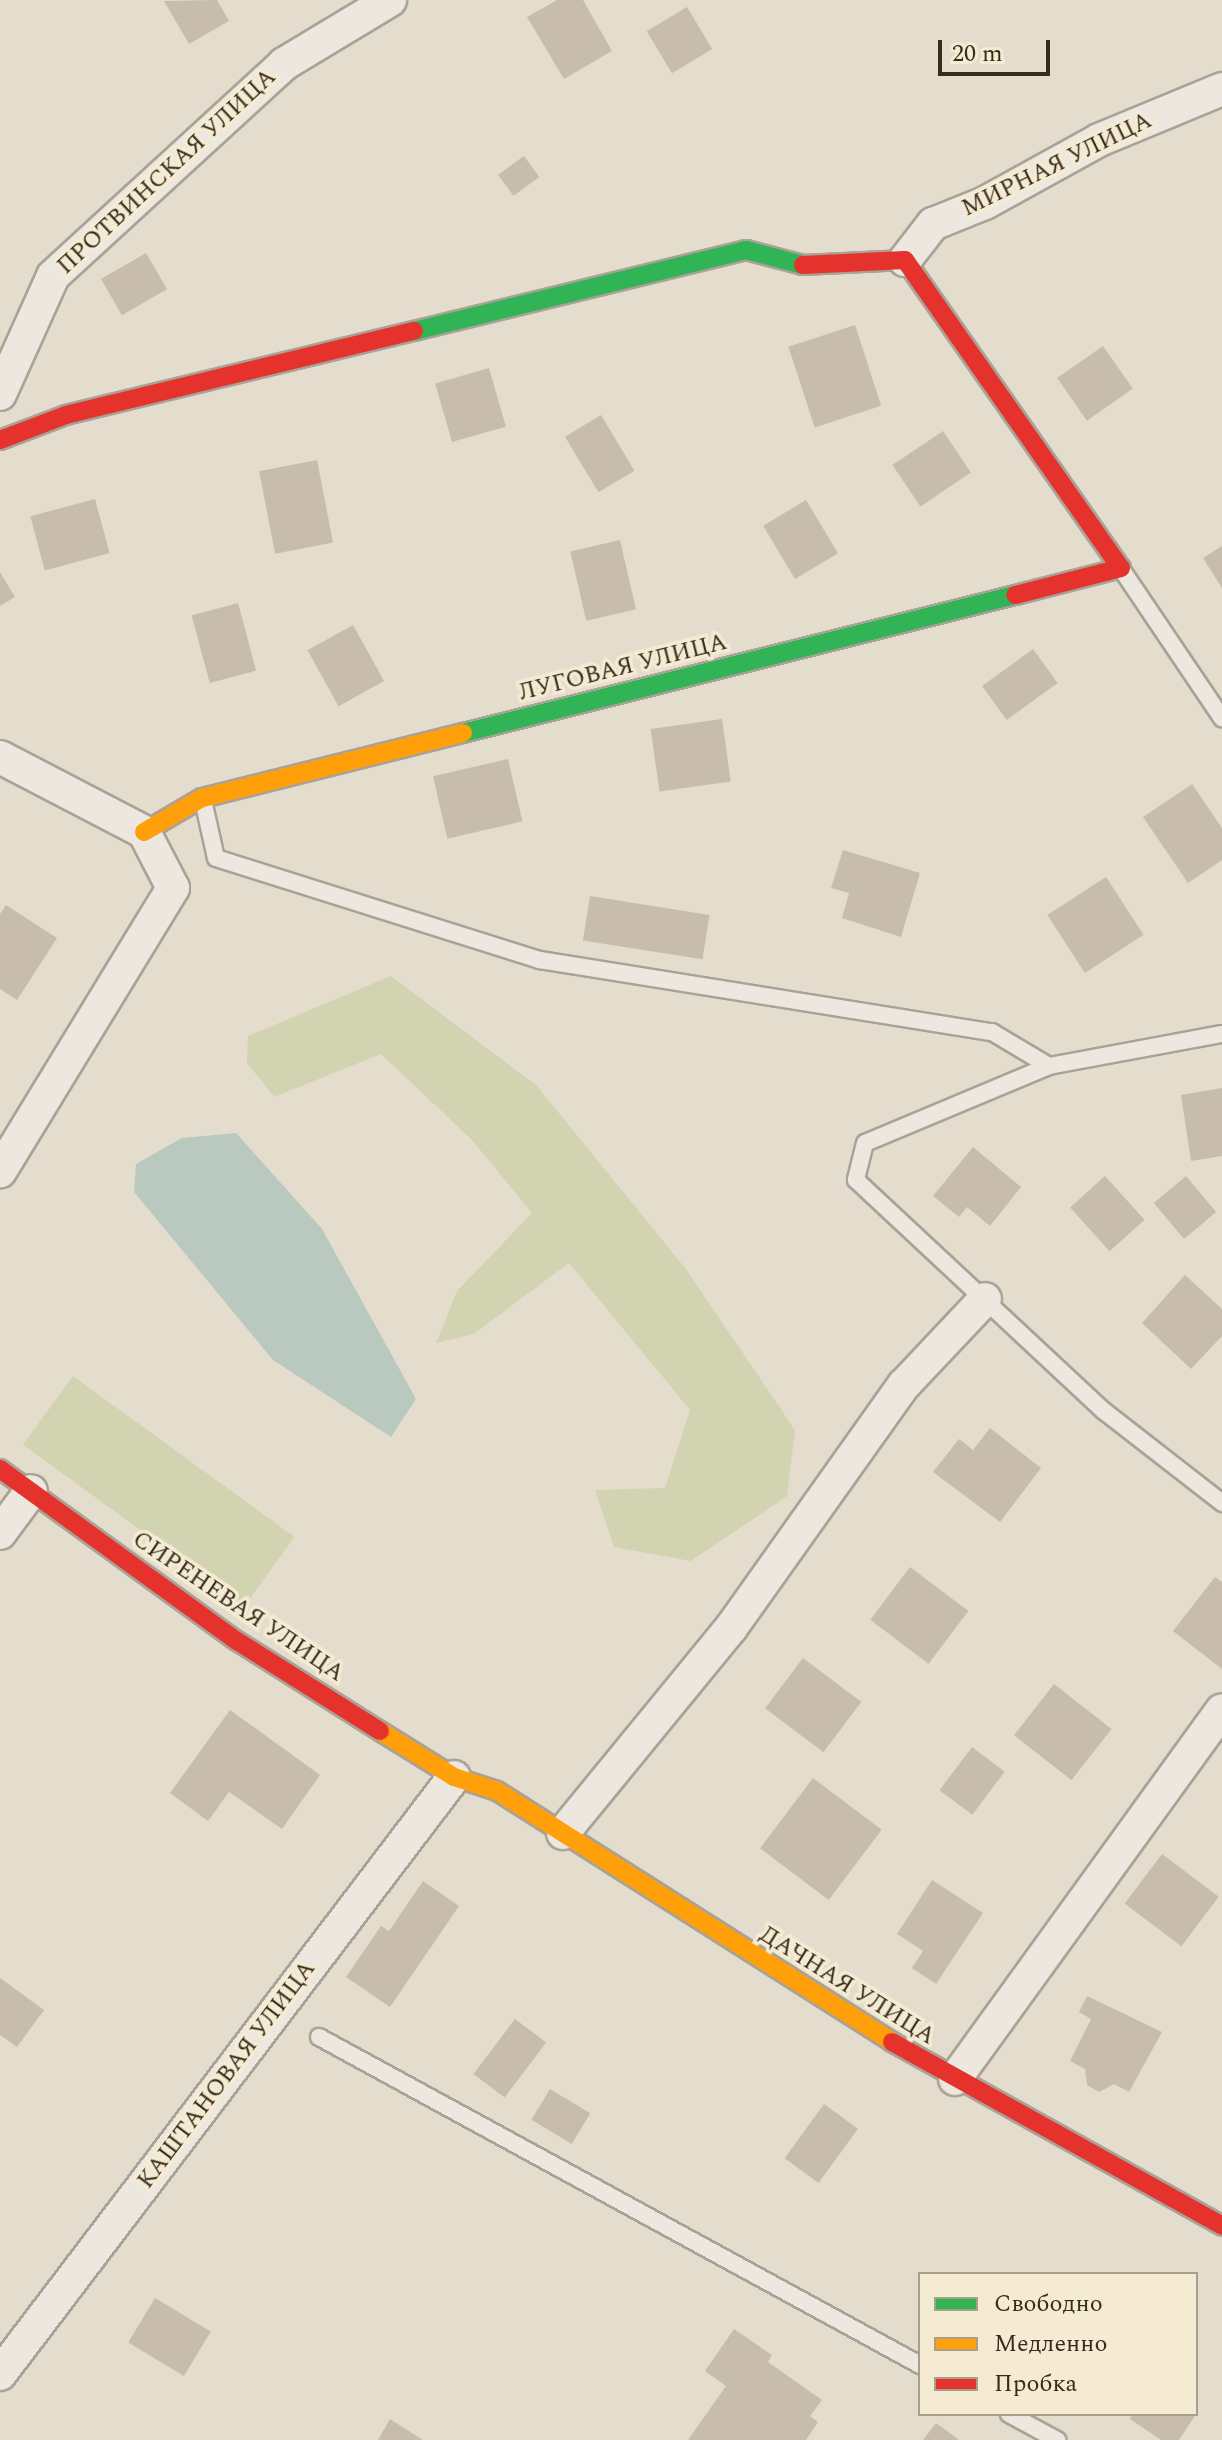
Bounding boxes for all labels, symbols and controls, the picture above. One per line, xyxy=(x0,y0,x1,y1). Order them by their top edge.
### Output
scale bar xyxy=(942,24,1054,74)
text: 20 m xyxy=(952,36,1003,72)
street label: ПРОТВИНСКАЯ УЛИЦА xyxy=(52,63,282,281)
street label: МИРНАЯ УЛИЦА xyxy=(957,106,1157,224)
street label: ЛУГОВАЯ УЛИЦА xyxy=(516,628,730,708)
street label: СИРЕНЕВАЯ УЛИЦА xyxy=(127,1525,349,1689)
street label: ДАЧНАЯ УЛИЦА xyxy=(754,1920,940,2052)
street label: КАШТАНОВАЯ УЛИЦА xyxy=(132,1955,322,2195)
legend xyxy=(918,2272,1198,2416)
text: Свободно xyxy=(994,2286,1103,2322)
text: Медленно xyxy=(994,2326,1107,2362)
text: Пробка xyxy=(994,2366,1077,2402)

